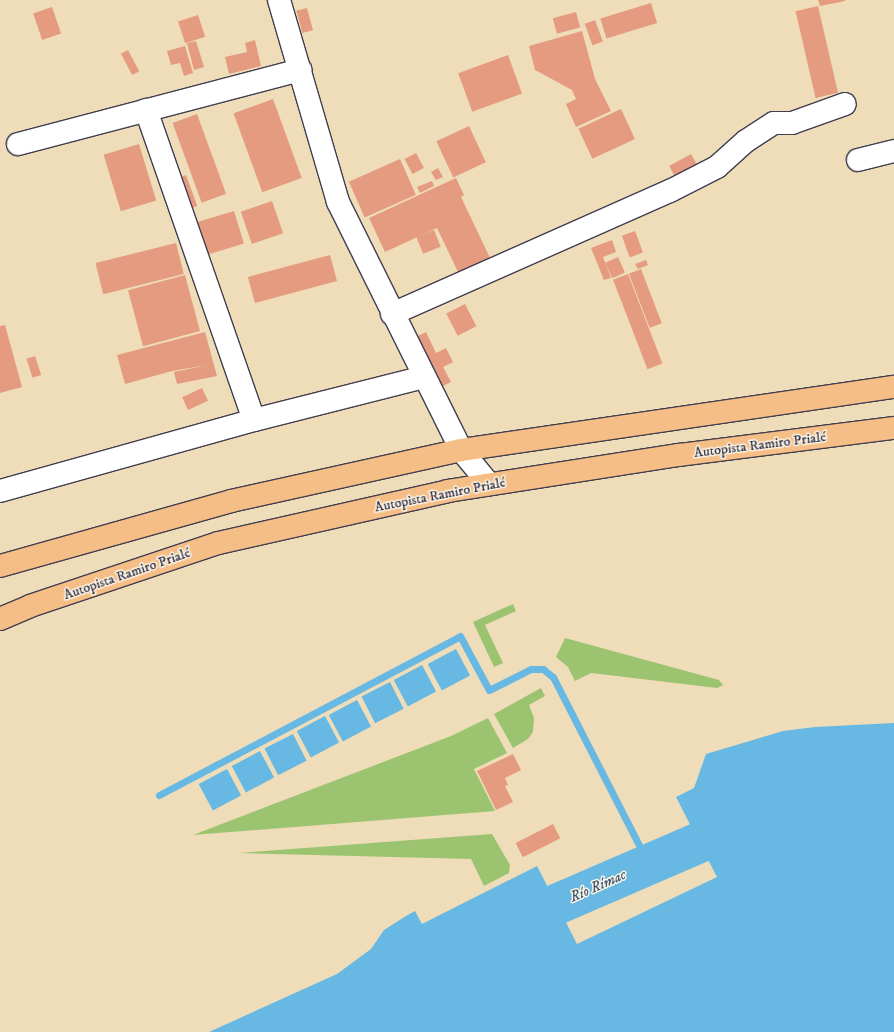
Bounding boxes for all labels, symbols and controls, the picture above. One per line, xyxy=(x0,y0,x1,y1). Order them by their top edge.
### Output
street label: Autopista Ramiro Prialé xyxy=(693,429,827,461)
street label: Autopista Ramiro Prialé xyxy=(373,474,507,516)
street label: Autopista Ramiro Prialé xyxy=(61,544,193,604)
water label: Río Rímac xyxy=(567,866,629,906)

